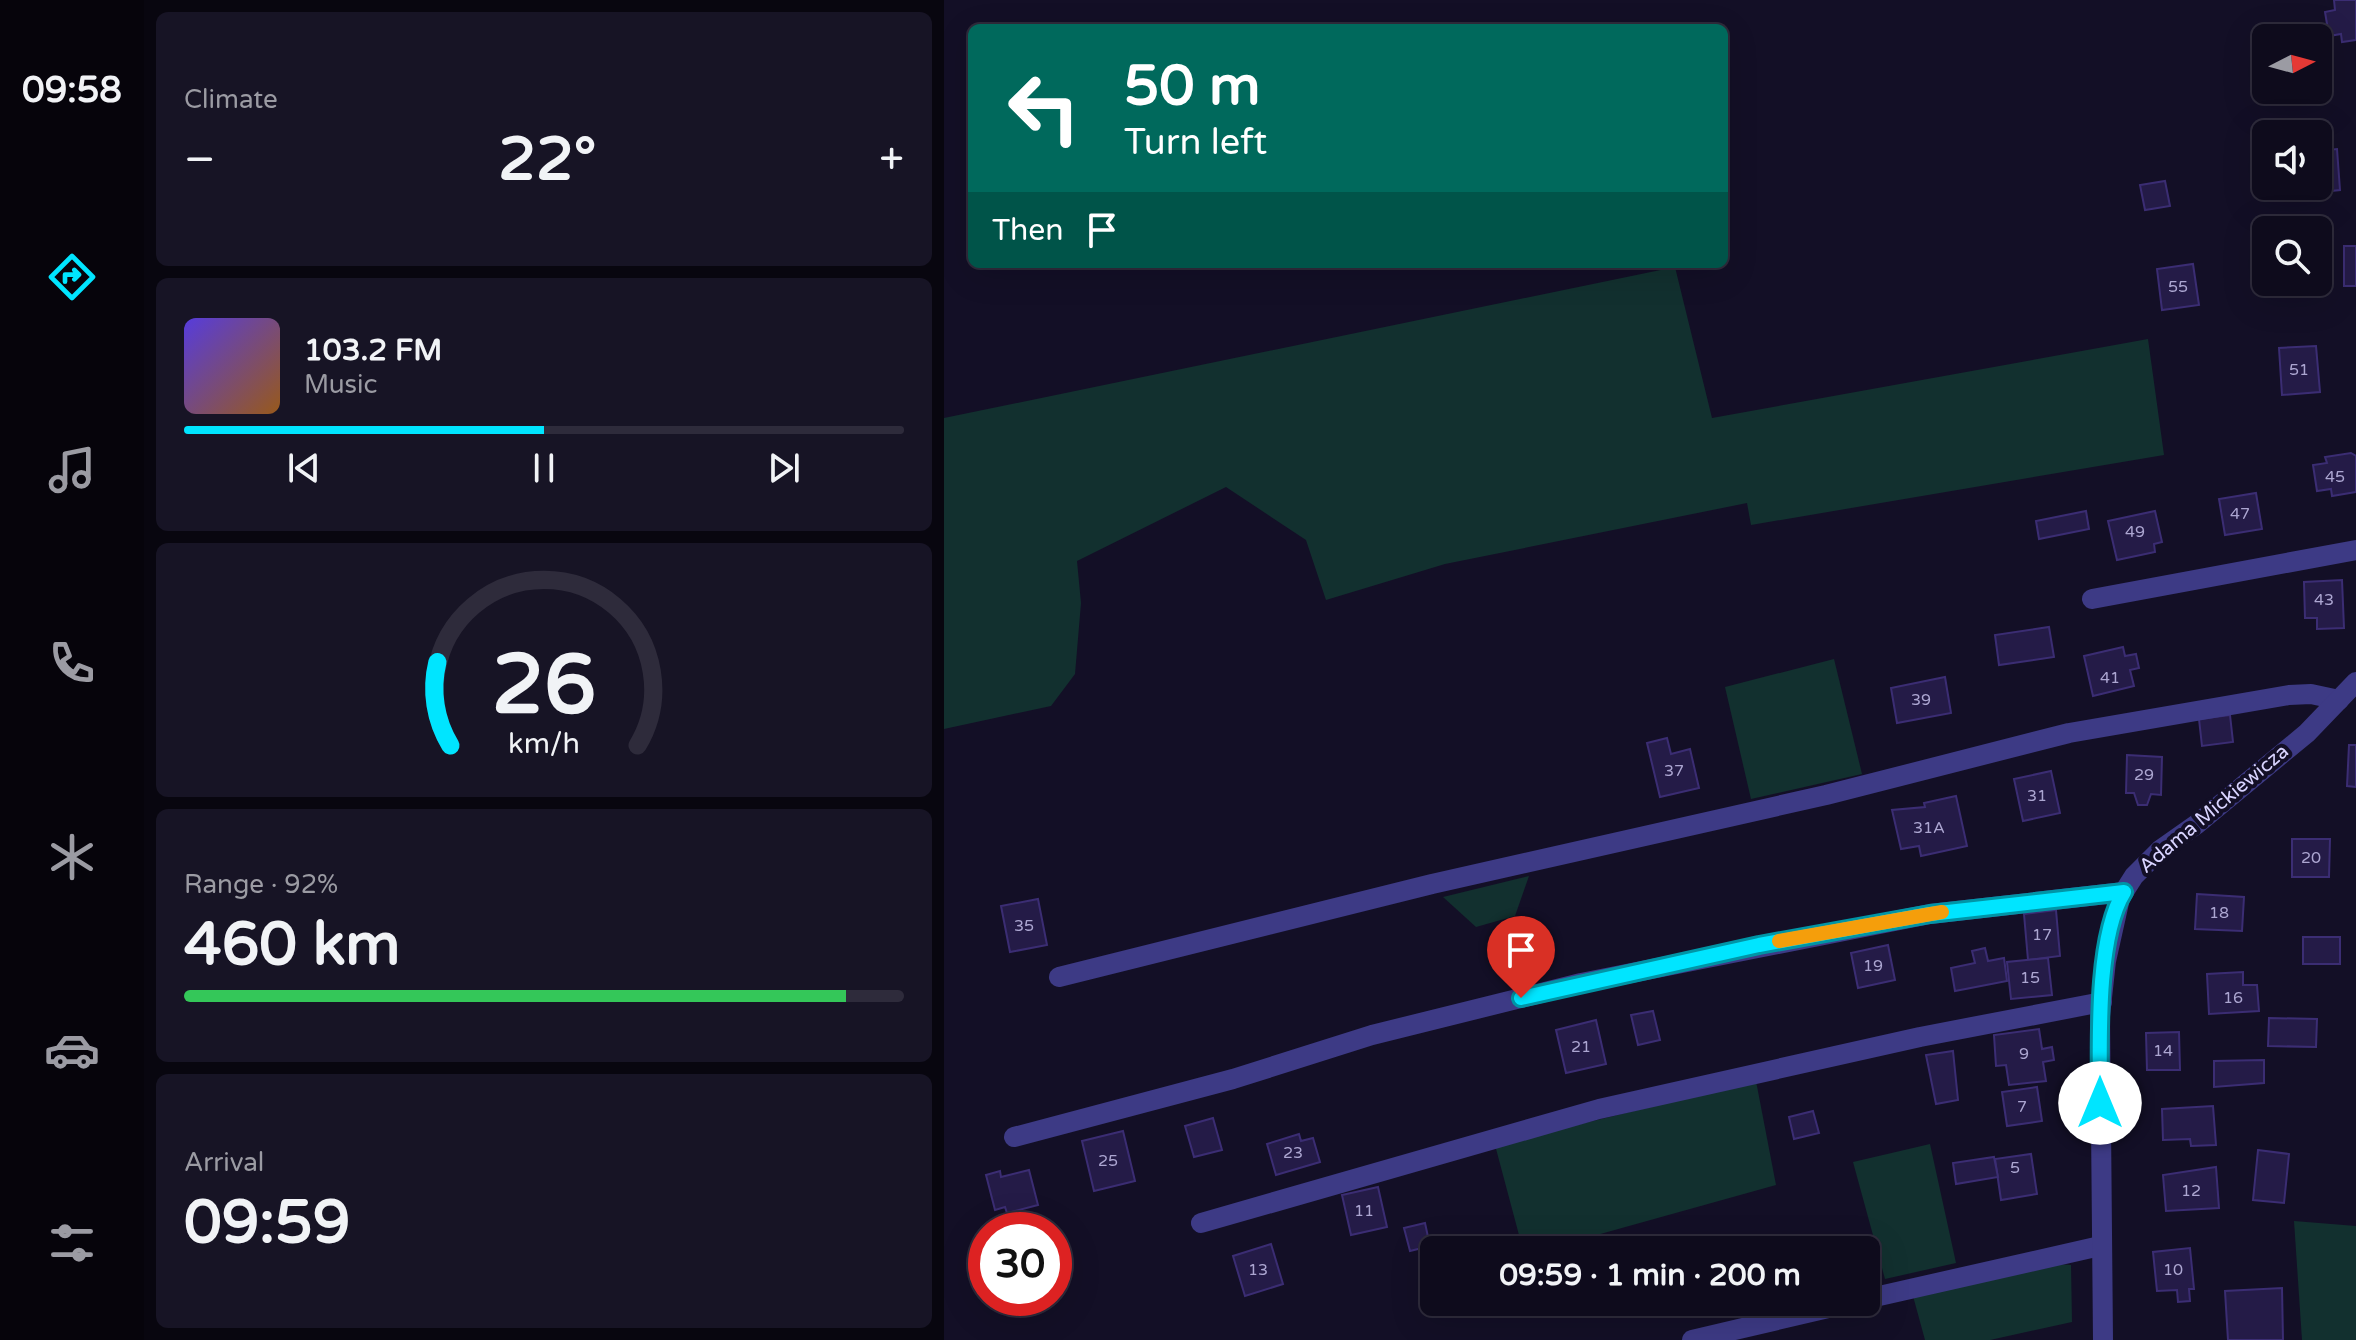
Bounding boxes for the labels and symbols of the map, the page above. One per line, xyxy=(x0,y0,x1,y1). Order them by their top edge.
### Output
north arrow xyxy=(2252,24,2332,104)
house number: 55 xyxy=(2168,277,2188,297)
house number: 51 xyxy=(2289,360,2309,380)
house number: 45 xyxy=(2325,467,2345,487)
house number: 47 xyxy=(2230,504,2250,524)
house number: 49 xyxy=(2125,522,2145,542)
house number: 43 xyxy=(2314,590,2334,610)
house number: 41 xyxy=(2100,668,2120,688)
house number: 39 xyxy=(1911,690,1931,710)
street label: Adama Mickiewicza xyxy=(2134,739,2294,879)
house number: 37 xyxy=(1664,761,1684,781)
house number: 29 xyxy=(2134,765,2154,785)
house number: 31 xyxy=(2027,786,2047,806)
house number: 31A xyxy=(1913,818,1945,838)
house number: 20 xyxy=(2301,848,2321,868)
house number: 18 xyxy=(2209,903,2229,923)
house number: 35 xyxy=(1014,916,1034,936)
pin xyxy=(1487,916,1555,998)
house number: 17 xyxy=(2032,925,2052,945)
house number: 19 xyxy=(1863,956,1883,976)
house number: 15 xyxy=(2020,968,2040,988)
house number: 16 xyxy=(2223,988,2243,1008)
house number: 21 xyxy=(1571,1037,1591,1057)
house number: 14 xyxy=(2153,1041,2173,1061)
house number: 9 xyxy=(2019,1044,2029,1064)
position arrow xyxy=(2058,1061,2142,1145)
house number: 7 xyxy=(2017,1097,2027,1117)
house number: 23 xyxy=(1283,1143,1303,1163)
house number: 25 xyxy=(1098,1151,1118,1171)
house number: 5 xyxy=(2010,1158,2020,1178)
house number: 12 xyxy=(2181,1181,2201,1201)
house number: 11 xyxy=(1354,1201,1374,1221)
speed limit sign: 30 xyxy=(968,1212,1072,1316)
house number: 13 xyxy=(1248,1260,1268,1280)
house number: 10 xyxy=(2163,1260,2183,1280)

